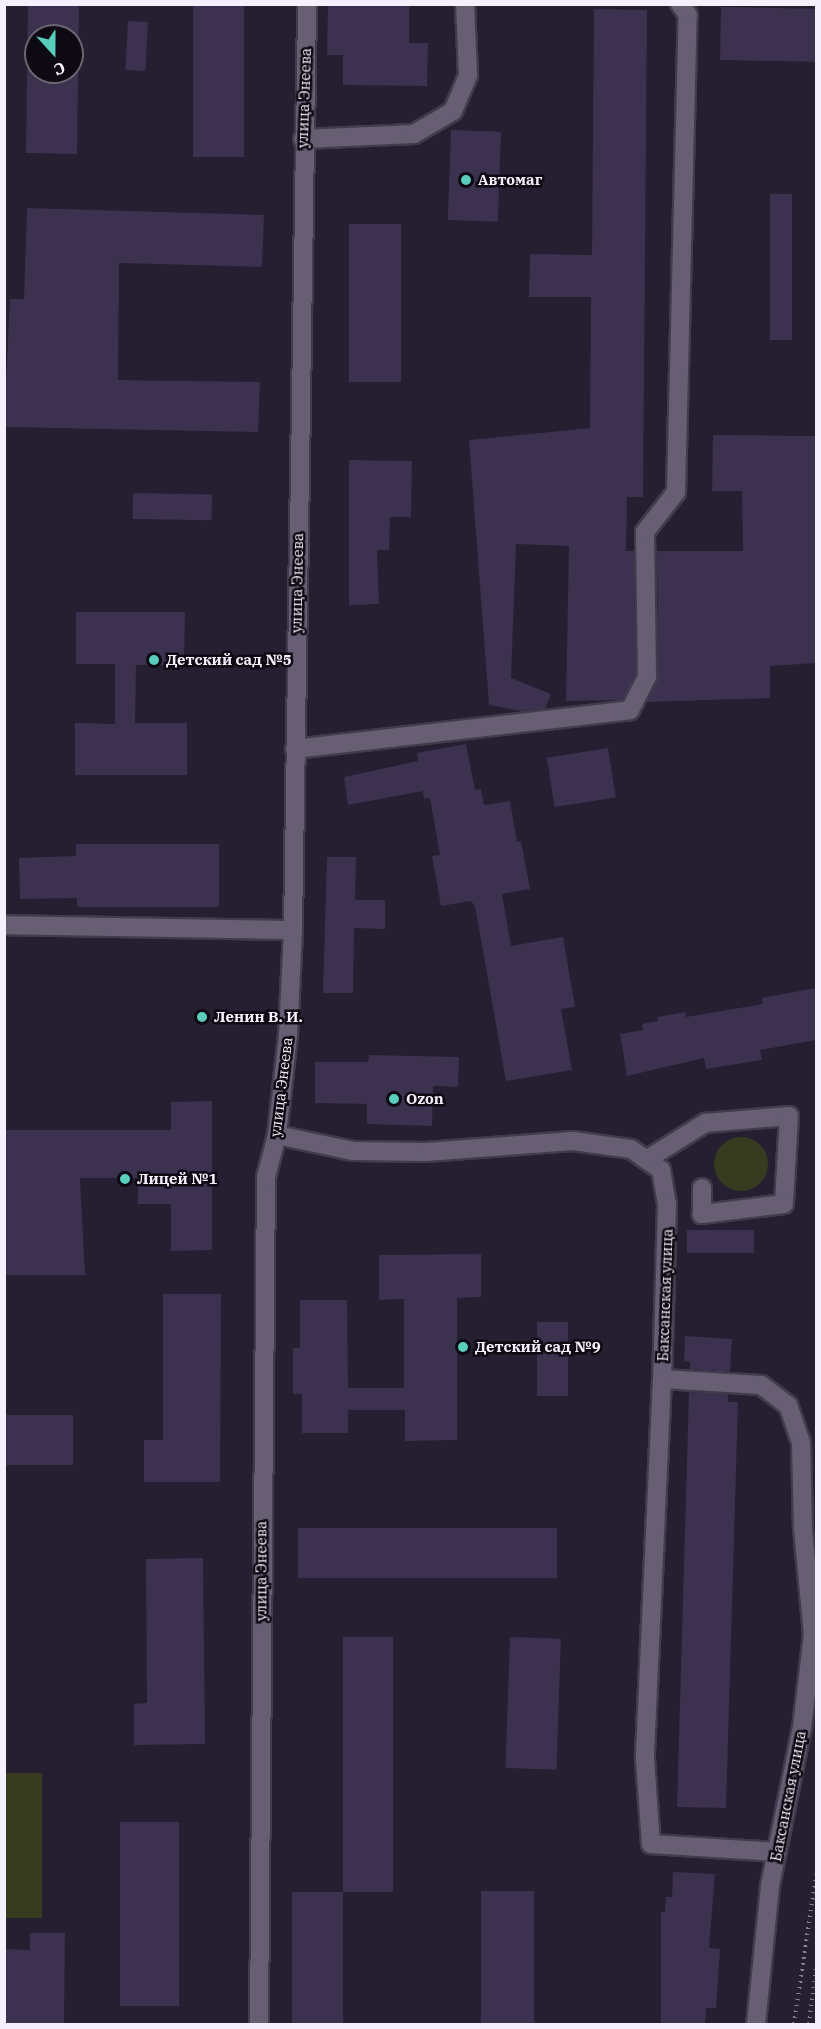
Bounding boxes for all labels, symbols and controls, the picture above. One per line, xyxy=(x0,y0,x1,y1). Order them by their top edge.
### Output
north arrow xyxy=(24,24,84,84)
street label: улица Энеева xyxy=(293,48,315,148)
text: С xyxy=(51,58,68,80)
place label: Автомаг xyxy=(478,171,542,189)
marker: Автомаг xyxy=(459,173,473,187)
street label: улица Энеева xyxy=(287,533,307,633)
place label: Детский сад №5 xyxy=(166,651,292,669)
marker: Детский сад №5 xyxy=(147,653,161,667)
place label: Ленин В. И. xyxy=(214,1008,303,1026)
marker: Ленин В. И. xyxy=(195,1010,209,1024)
street label: улица Энеева xyxy=(266,1036,296,1138)
place label: Ozon xyxy=(406,1090,444,1108)
marker: Ozon xyxy=(387,1092,401,1106)
place label: Лицей №1 xyxy=(137,1170,217,1188)
marker: Лицей №1 xyxy=(118,1172,132,1186)
street label: Баксанская улица xyxy=(654,1228,676,1362)
place label: Детский сад №9 xyxy=(475,1338,601,1356)
marker: Детский сад №9 xyxy=(456,1340,470,1354)
street label: улица Энеева xyxy=(252,1521,270,1621)
street label: Баксанская улица xyxy=(766,1729,810,1863)

